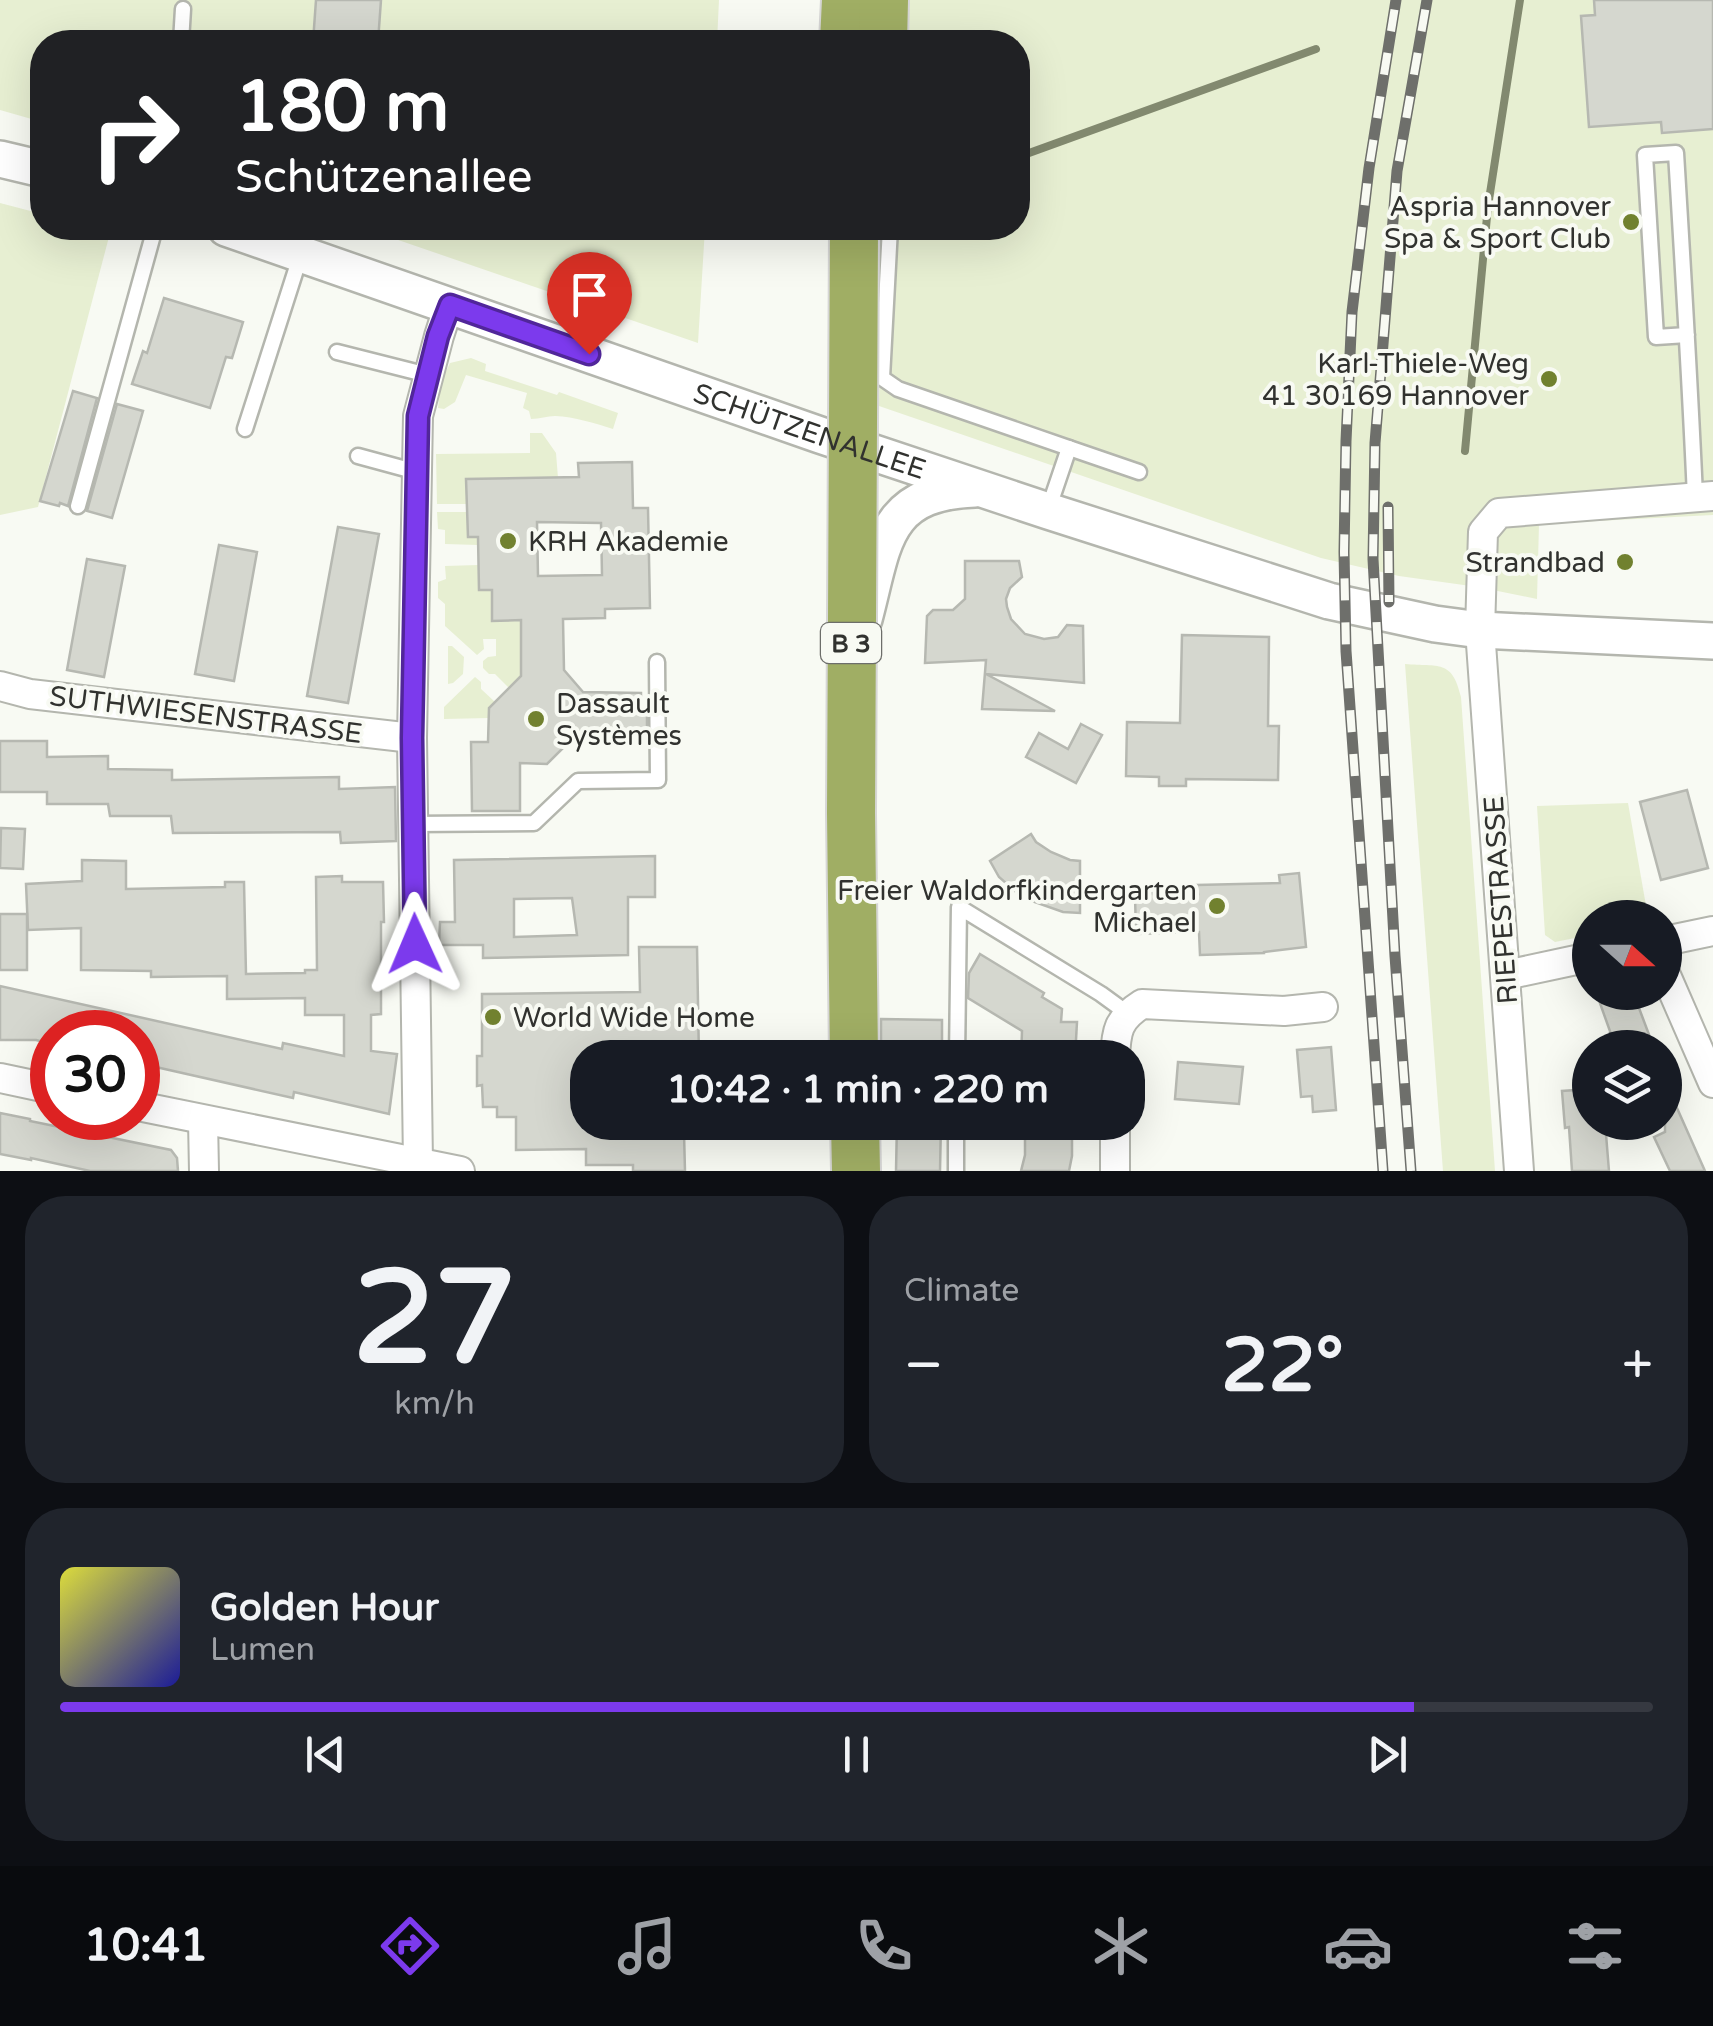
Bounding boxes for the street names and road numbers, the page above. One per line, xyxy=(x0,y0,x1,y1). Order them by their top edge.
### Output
street label: SCHÜTZENALLEE xyxy=(689,376,930,487)
road number: B 3 xyxy=(821,623,881,663)
street label: SUTHWIESENSTRASSE xyxy=(48,679,364,751)
street label: RIEPESTRASSE xyxy=(1477,795,1525,1005)

